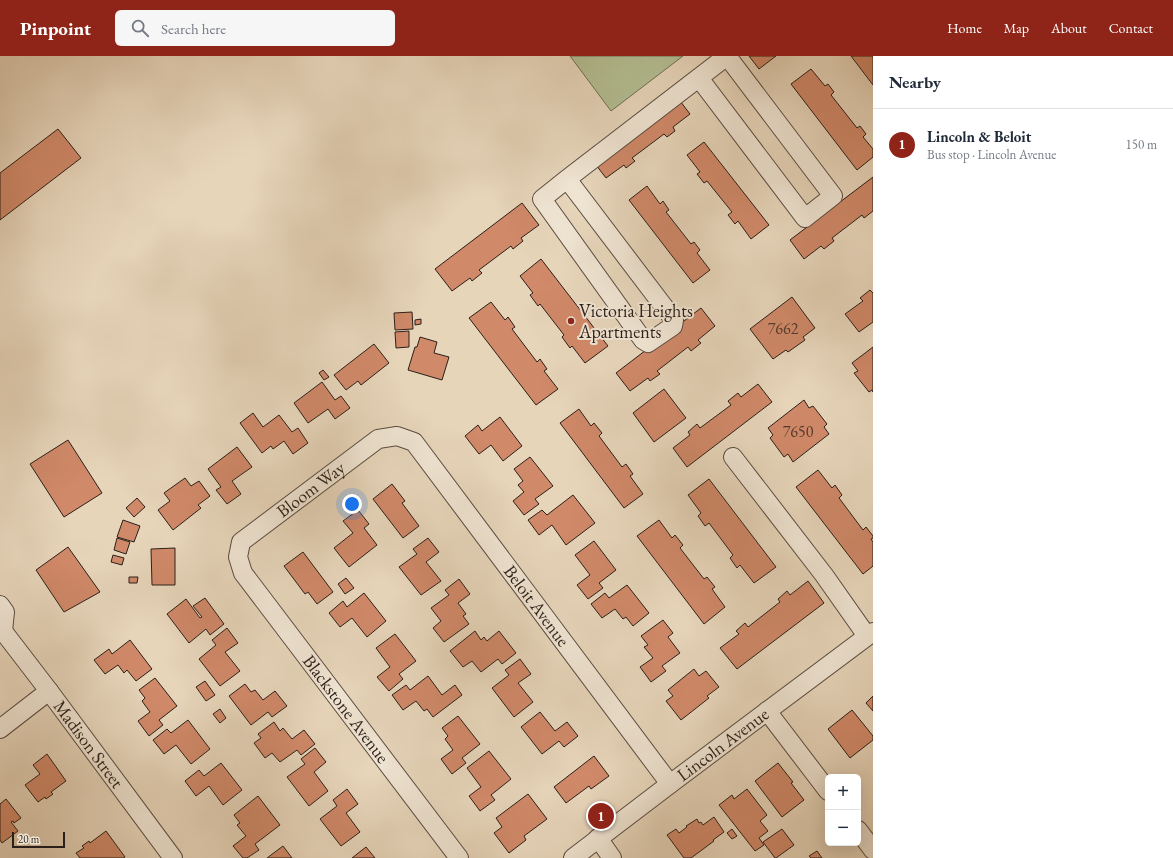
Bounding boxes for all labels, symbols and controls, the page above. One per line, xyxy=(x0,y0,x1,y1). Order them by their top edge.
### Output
search box xyxy=(115,10,395,46)
text: Pinpoint xyxy=(20,16,91,41)
icon: search xyxy=(129,17,151,39)
text: Search here xyxy=(161,19,226,38)
text: Home xyxy=(947,19,982,37)
text: Map xyxy=(1004,19,1029,37)
text: About xyxy=(1051,19,1087,37)
text: Contact xyxy=(1109,19,1153,37)
text: Nearby xyxy=(889,71,941,93)
text: Lincoln & Beloit xyxy=(927,127,1031,146)
text: 1 xyxy=(899,136,905,153)
text: 150 m xyxy=(1126,136,1157,153)
text: Bus stop · Lincoln Avenue xyxy=(927,146,1056,163)
place label: Victoria Heights Apartments xyxy=(578,299,693,343)
marker: Victoria Heights Apartments xyxy=(566,316,576,326)
house number: 7662 xyxy=(768,318,799,339)
house number: 7650 xyxy=(783,421,814,442)
street label: Bloom Way xyxy=(272,456,349,522)
your location xyxy=(342,494,362,514)
street label: Beloit Avenue xyxy=(499,560,575,651)
street label: Blackstone Avenue xyxy=(298,650,395,768)
street label: Madison Street xyxy=(49,695,129,793)
street label: Lincoln Avenue xyxy=(672,702,773,786)
map controls xyxy=(825,774,861,846)
button: + xyxy=(825,774,861,810)
pin: 1 xyxy=(588,801,614,831)
button: − xyxy=(825,810,861,846)
scale bar xyxy=(12,830,65,849)
text: 20 m xyxy=(18,832,39,846)

